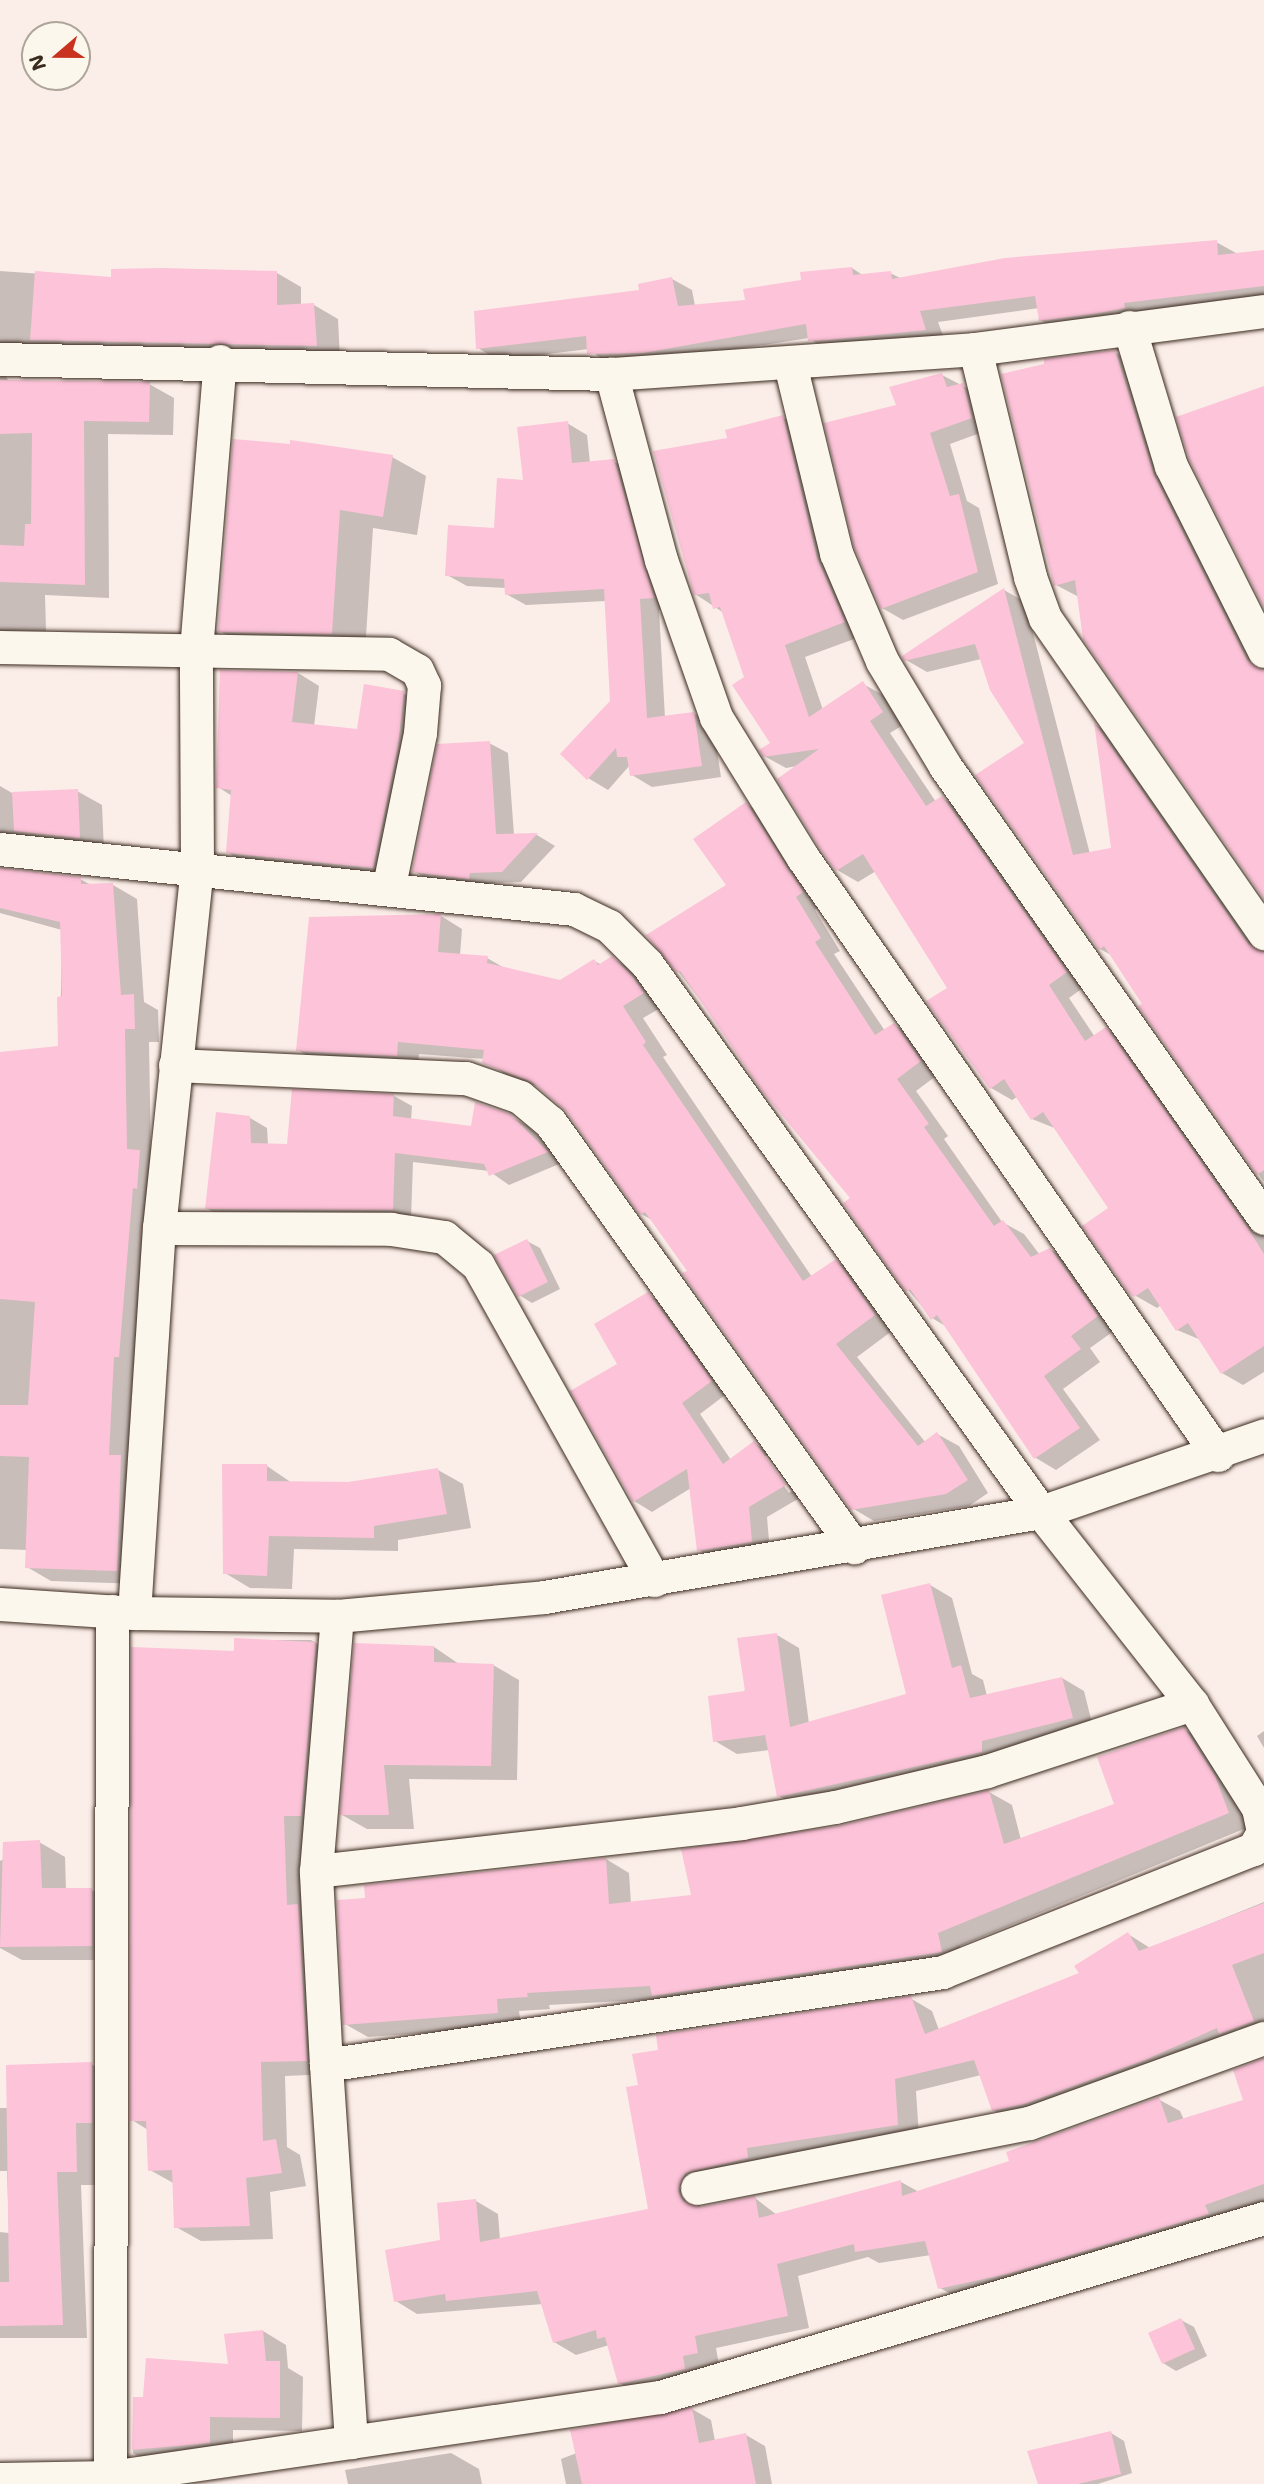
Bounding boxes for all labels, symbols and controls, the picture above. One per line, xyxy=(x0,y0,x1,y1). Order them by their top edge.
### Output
north arrow xyxy=(21,21,91,91)
text: N xyxy=(23,51,52,74)

